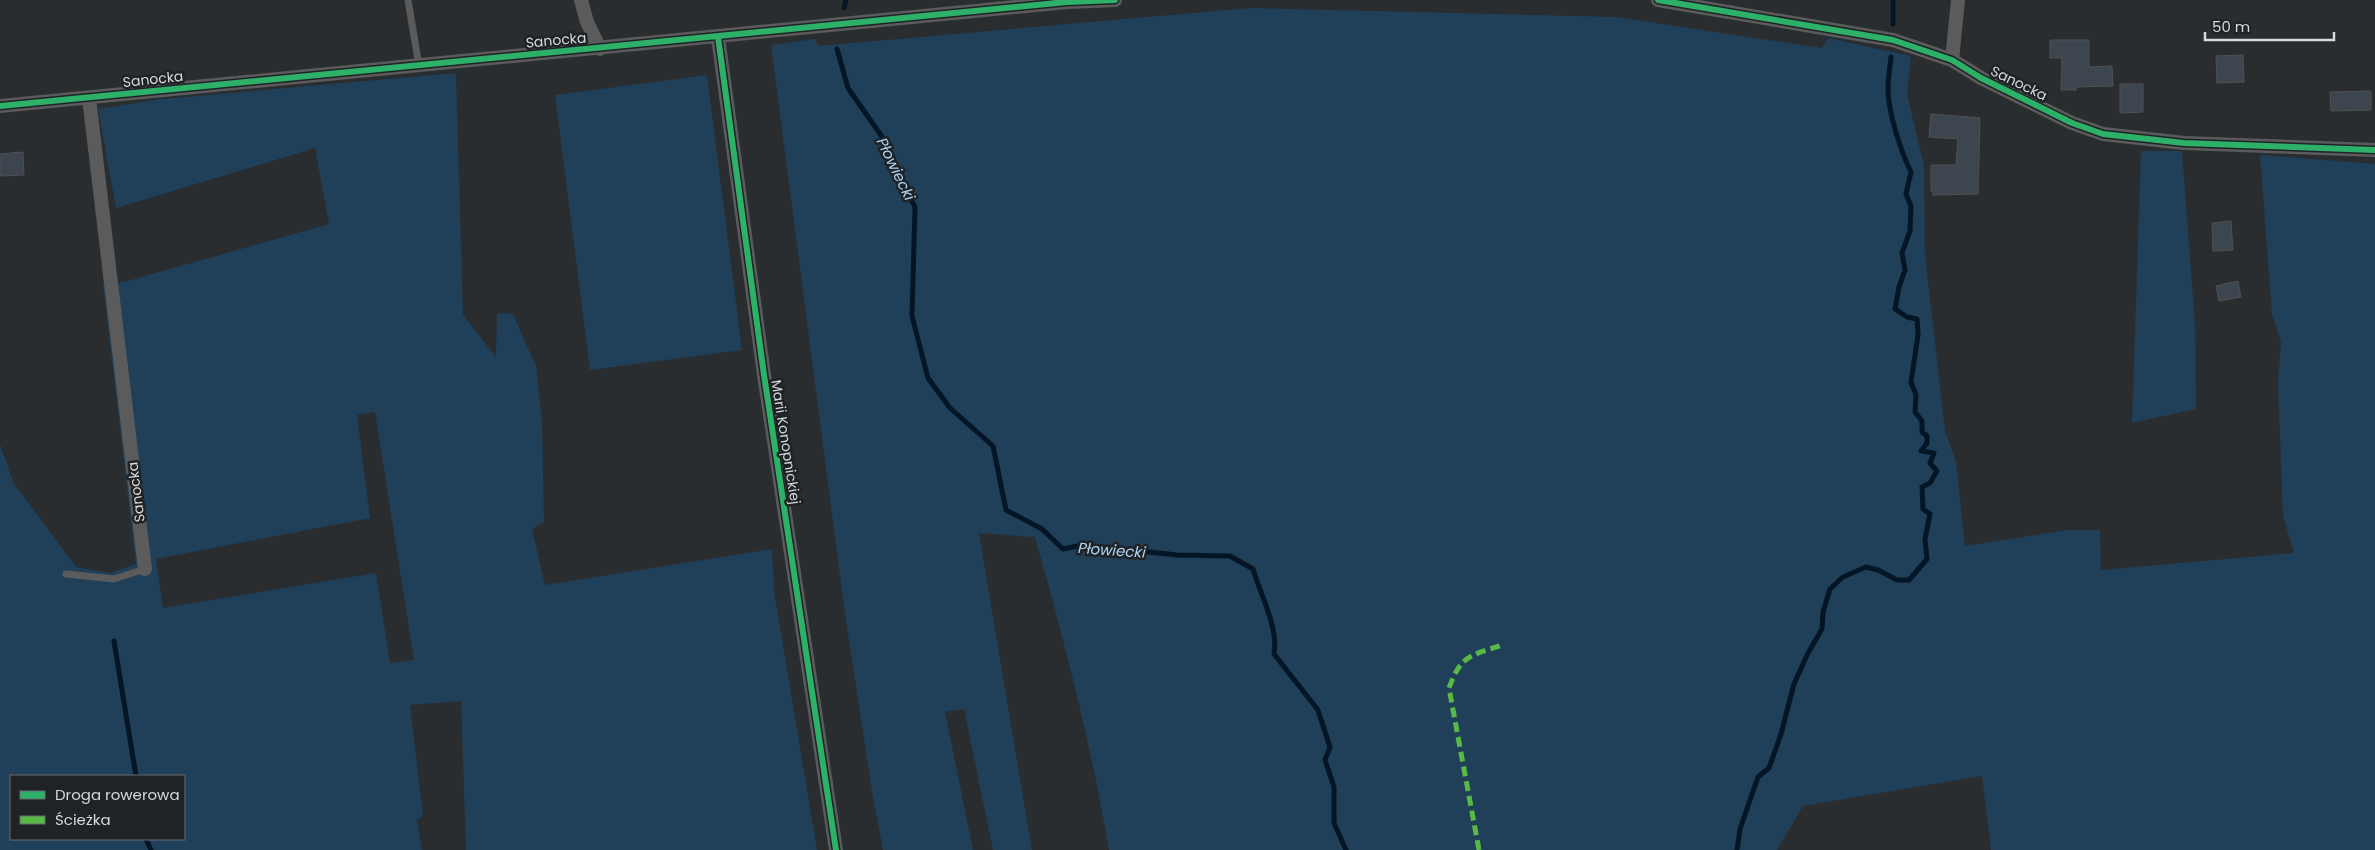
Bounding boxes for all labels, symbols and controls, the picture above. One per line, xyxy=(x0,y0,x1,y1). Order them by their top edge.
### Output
scale bar xyxy=(2205,10,2334,42)
text: 50 m xyxy=(2212,16,2250,37)
street label: Sanocka xyxy=(525,27,587,53)
street label: Sanocka xyxy=(1987,61,2051,105)
street label: Sanocka xyxy=(122,66,184,92)
water label: Płowiecki xyxy=(872,134,920,204)
street label: Marii Konopnickiej xyxy=(766,378,806,506)
street label: Sanocka xyxy=(122,461,150,523)
water label: Płowiecki xyxy=(1077,537,1147,563)
legend xyxy=(10,775,185,840)
text: Droga rowerowa xyxy=(55,784,180,805)
text: Ścieżka xyxy=(55,809,111,830)

